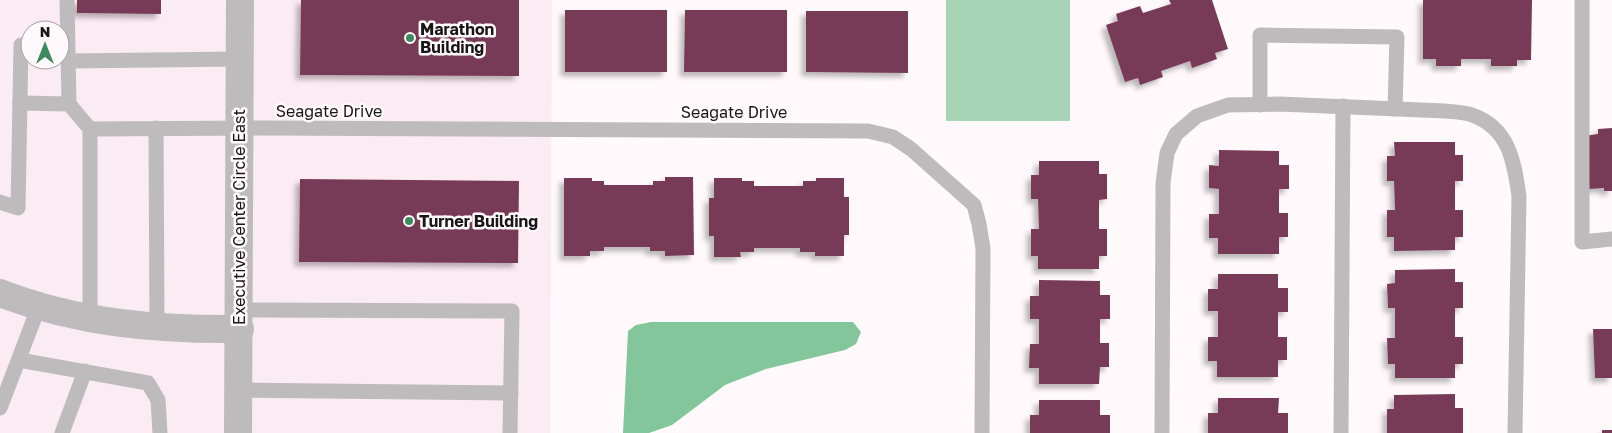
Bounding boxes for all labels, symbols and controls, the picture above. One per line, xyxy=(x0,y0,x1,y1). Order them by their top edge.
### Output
place label: Marathon Building xyxy=(420,19,494,57)
north arrow xyxy=(20,20,70,70)
text: N xyxy=(40,23,50,40)
marker: Marathon Building xyxy=(404,32,416,44)
street label: Seagate Drive xyxy=(276,101,382,121)
street label: Seagate Drive xyxy=(681,102,787,122)
street label: Executive Center Circle East xyxy=(229,109,249,325)
place label: Turner Building xyxy=(419,211,538,231)
marker: Turner Building xyxy=(403,215,415,227)

